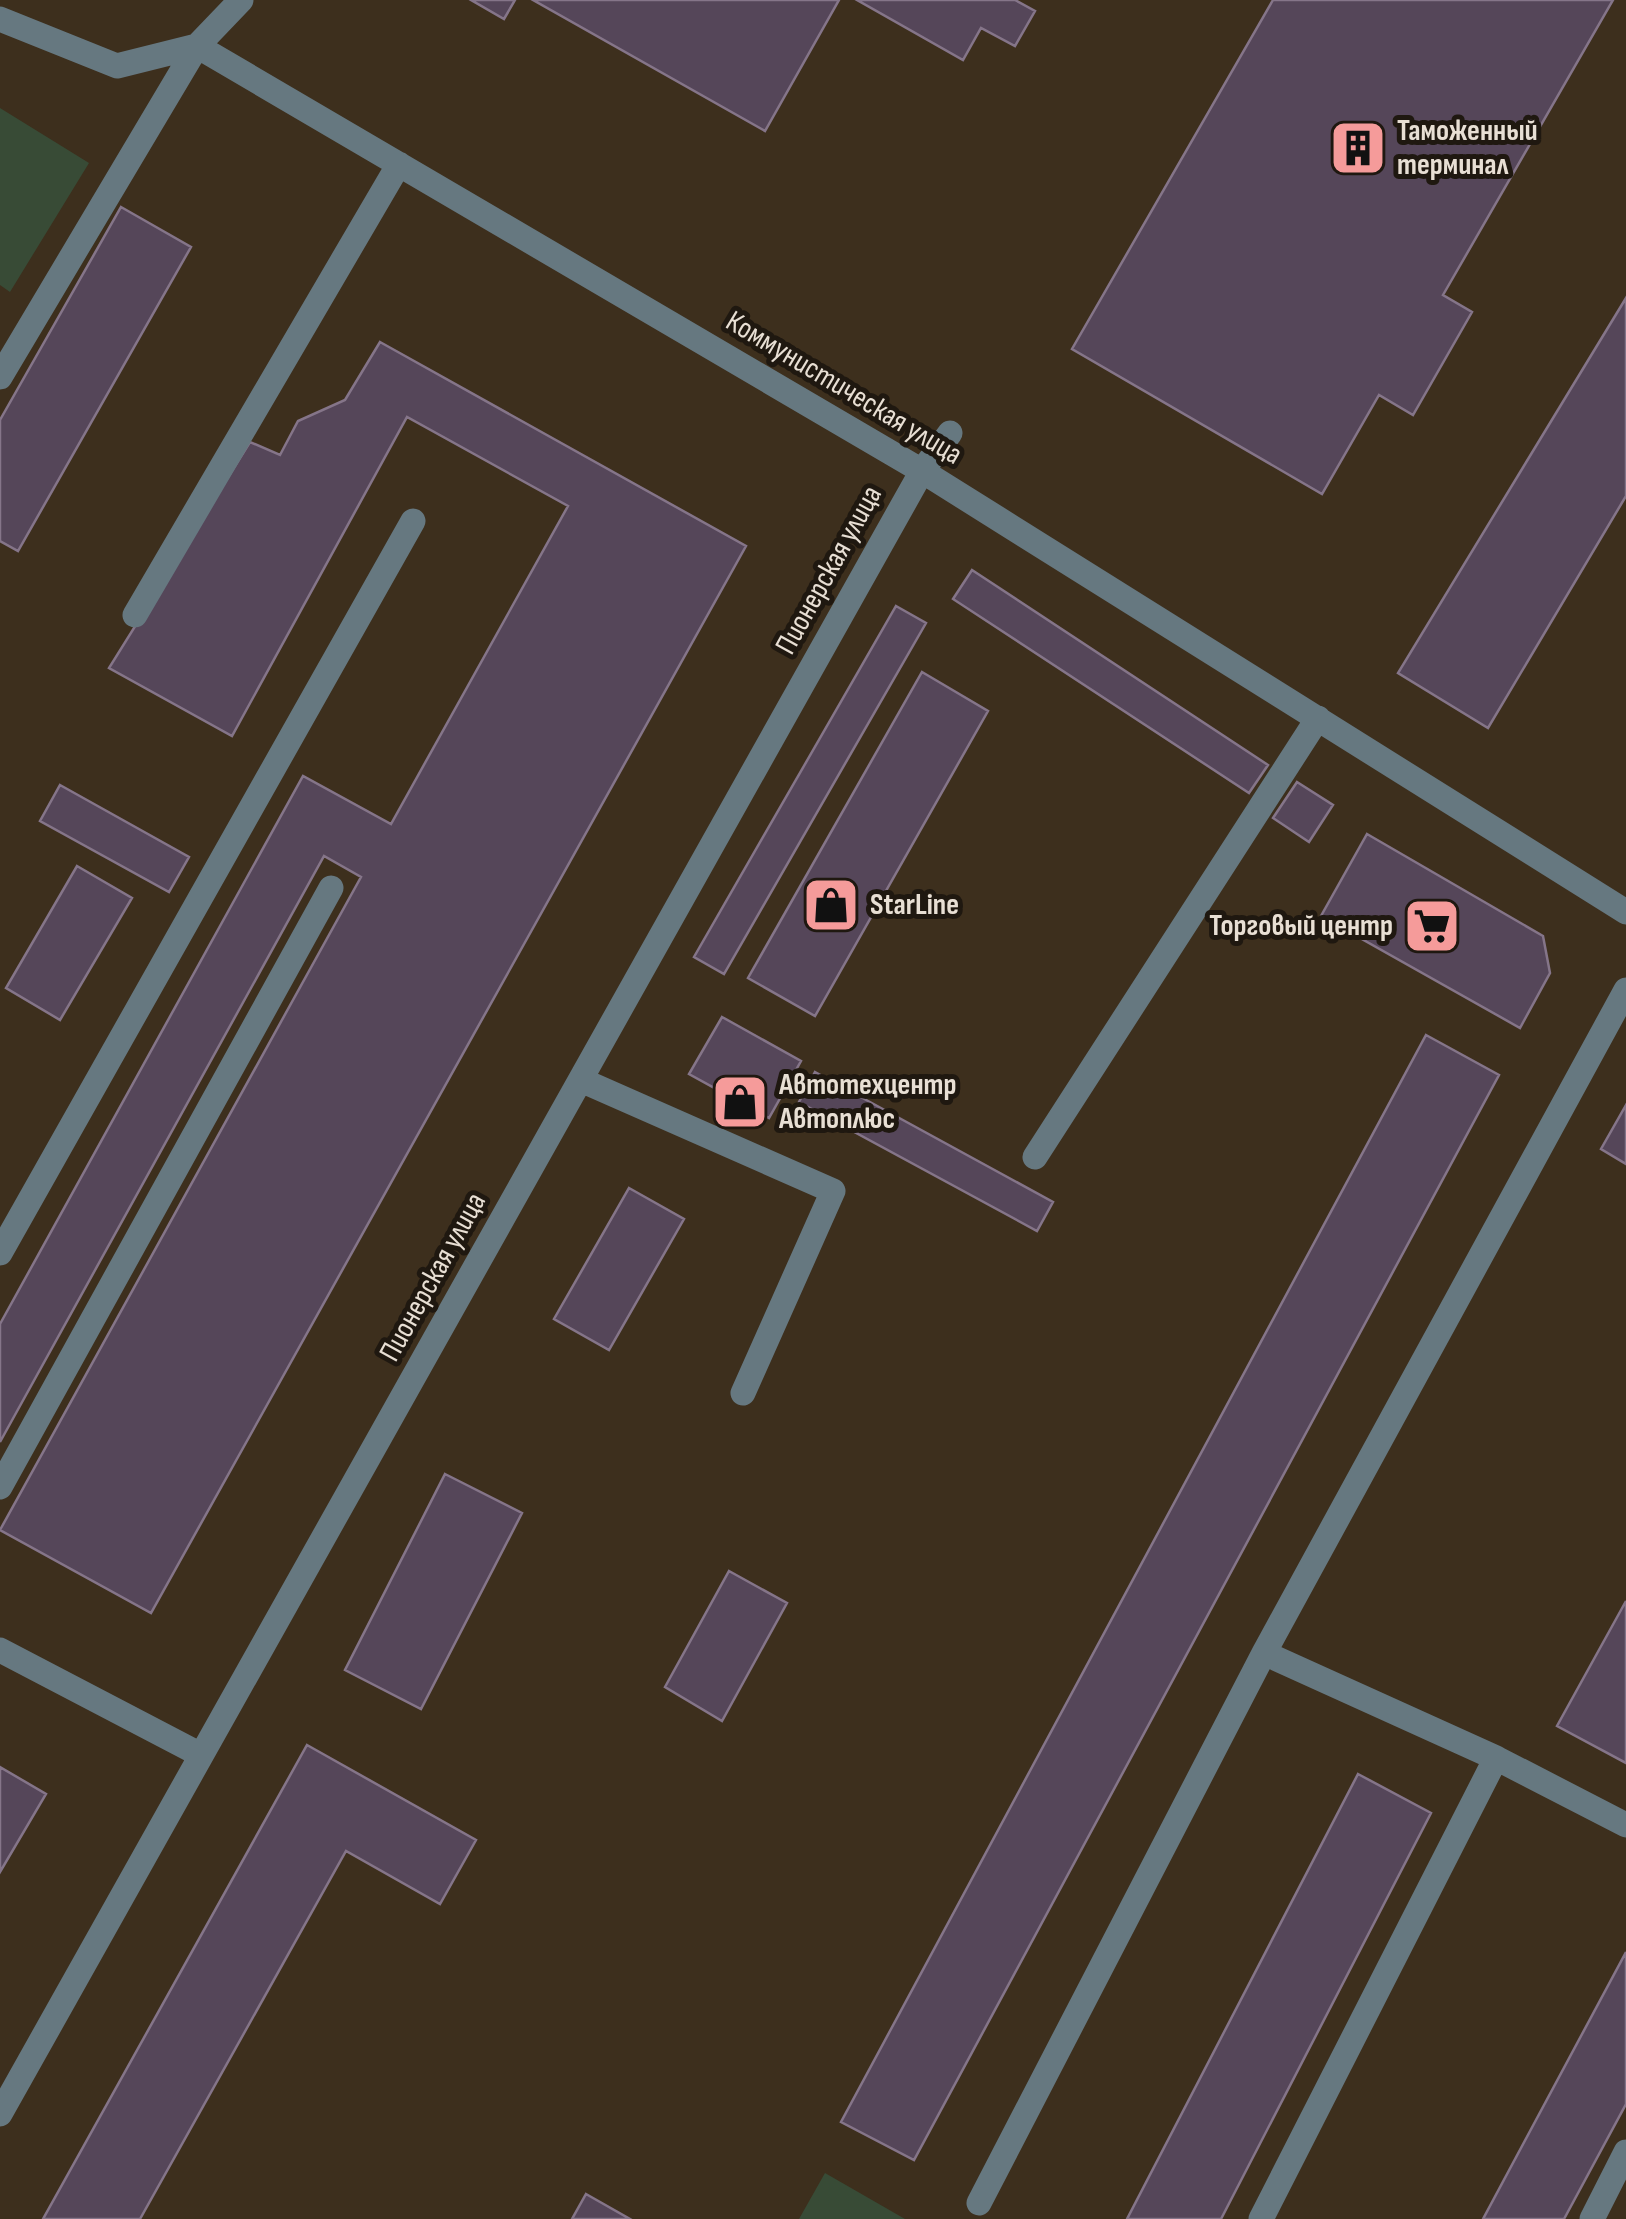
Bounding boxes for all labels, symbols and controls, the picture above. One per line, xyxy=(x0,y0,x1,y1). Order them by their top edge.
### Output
place label: Таможенный терминал xyxy=(1397,113,1538,183)
building icon: Таможенный терминал xyxy=(1328,118,1388,178)
street label: Коммунистическая улица xyxy=(719,303,969,473)
street label: Пионерская улица xyxy=(768,479,890,661)
shop icon: StarLine xyxy=(801,875,861,935)
place label: StarLine xyxy=(870,887,959,923)
supermarket icon: Торговый центр xyxy=(1402,896,1462,956)
place label: Торговый центр xyxy=(1209,908,1393,944)
place label: Автотехцентр Автоплюс xyxy=(778,1067,956,1137)
shop icon: Автотехцентр Автоплюс xyxy=(710,1072,770,1132)
street label: Пионерская улица xyxy=(372,1186,494,1368)

